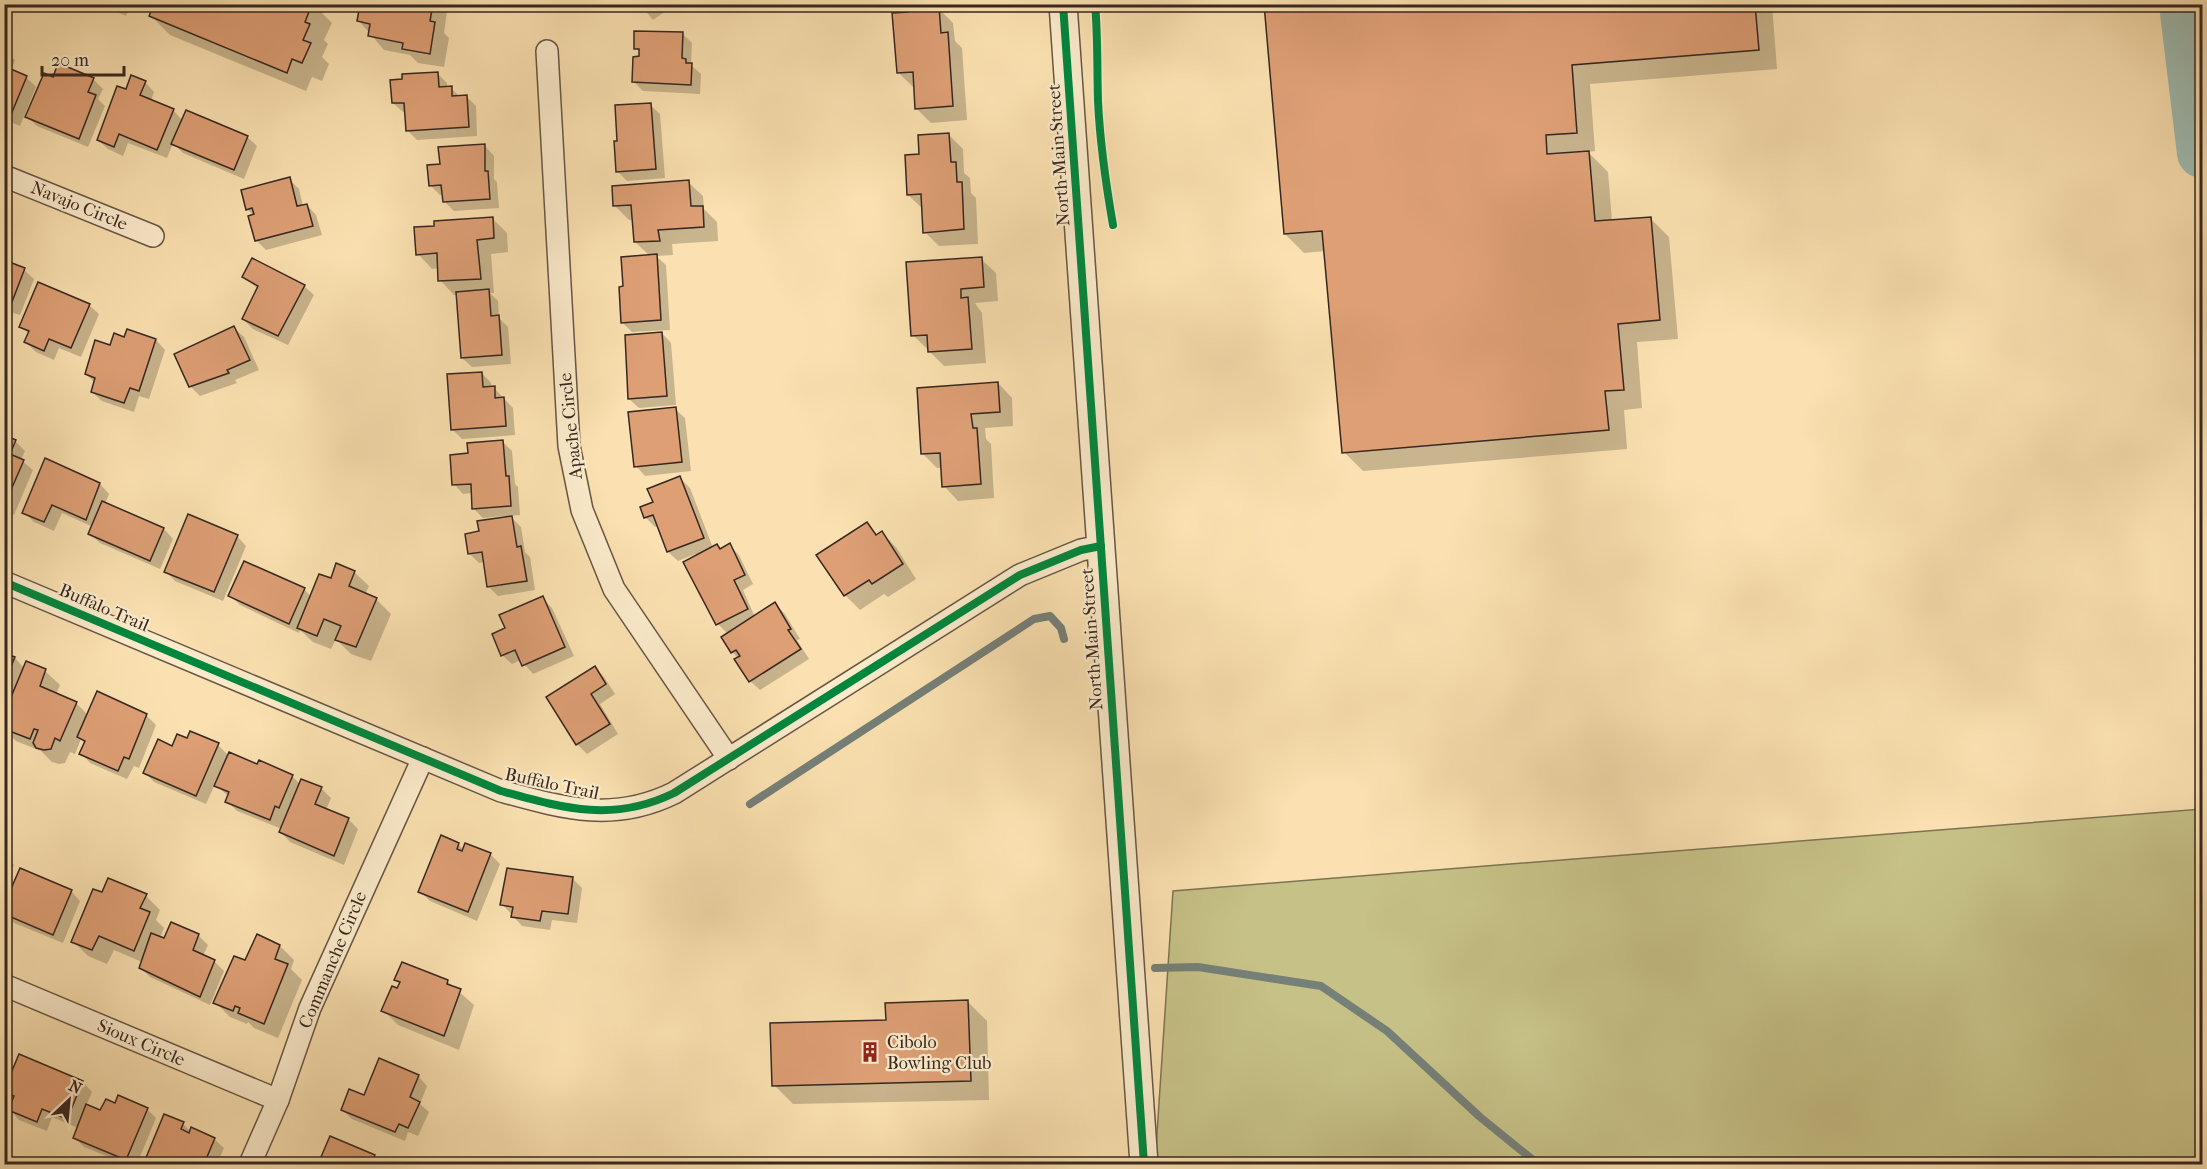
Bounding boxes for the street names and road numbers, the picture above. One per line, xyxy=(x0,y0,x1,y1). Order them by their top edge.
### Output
street label: North Main Street xyxy=(1044,83,1074,227)
street label: Navajo Circle xyxy=(28,177,131,235)
street label: Apache Circle xyxy=(555,372,587,481)
street label: North Main Street xyxy=(1077,567,1107,711)
street label: Buffalo Trail xyxy=(56,580,152,636)
street label: Buffalo Trail xyxy=(503,764,601,804)
street label: Commanche Circle xyxy=(295,888,371,1032)
street label: Sioux Circle xyxy=(94,1015,188,1071)

